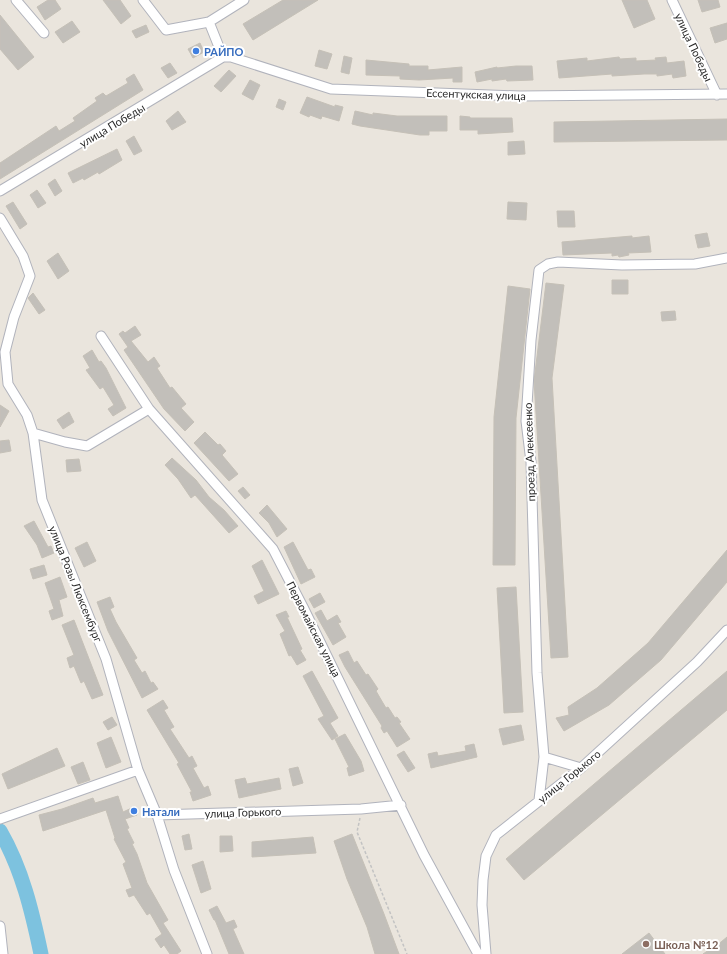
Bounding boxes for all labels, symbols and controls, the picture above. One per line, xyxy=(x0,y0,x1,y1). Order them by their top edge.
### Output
street label: улица Победы xyxy=(672,11,716,83)
place label: РАЙПО xyxy=(204,45,244,58)
marker: РАЙПО xyxy=(191,46,201,56)
street label: Ессентукская улица xyxy=(426,86,526,102)
street label: улица Победы xyxy=(77,100,147,150)
street label: проезд Алексеенко xyxy=(521,402,537,502)
street label: улица Розы Люксембург xyxy=(47,524,105,644)
street label: Первомайская улица xyxy=(284,579,344,679)
street label: улица Горького xyxy=(535,747,603,805)
street label: улица Горького xyxy=(204,804,282,820)
place label: Натали xyxy=(142,805,180,818)
marker: Натали xyxy=(129,806,139,816)
place label: Школа №12 xyxy=(654,938,718,951)
marker: Школа №12 xyxy=(641,939,651,949)

